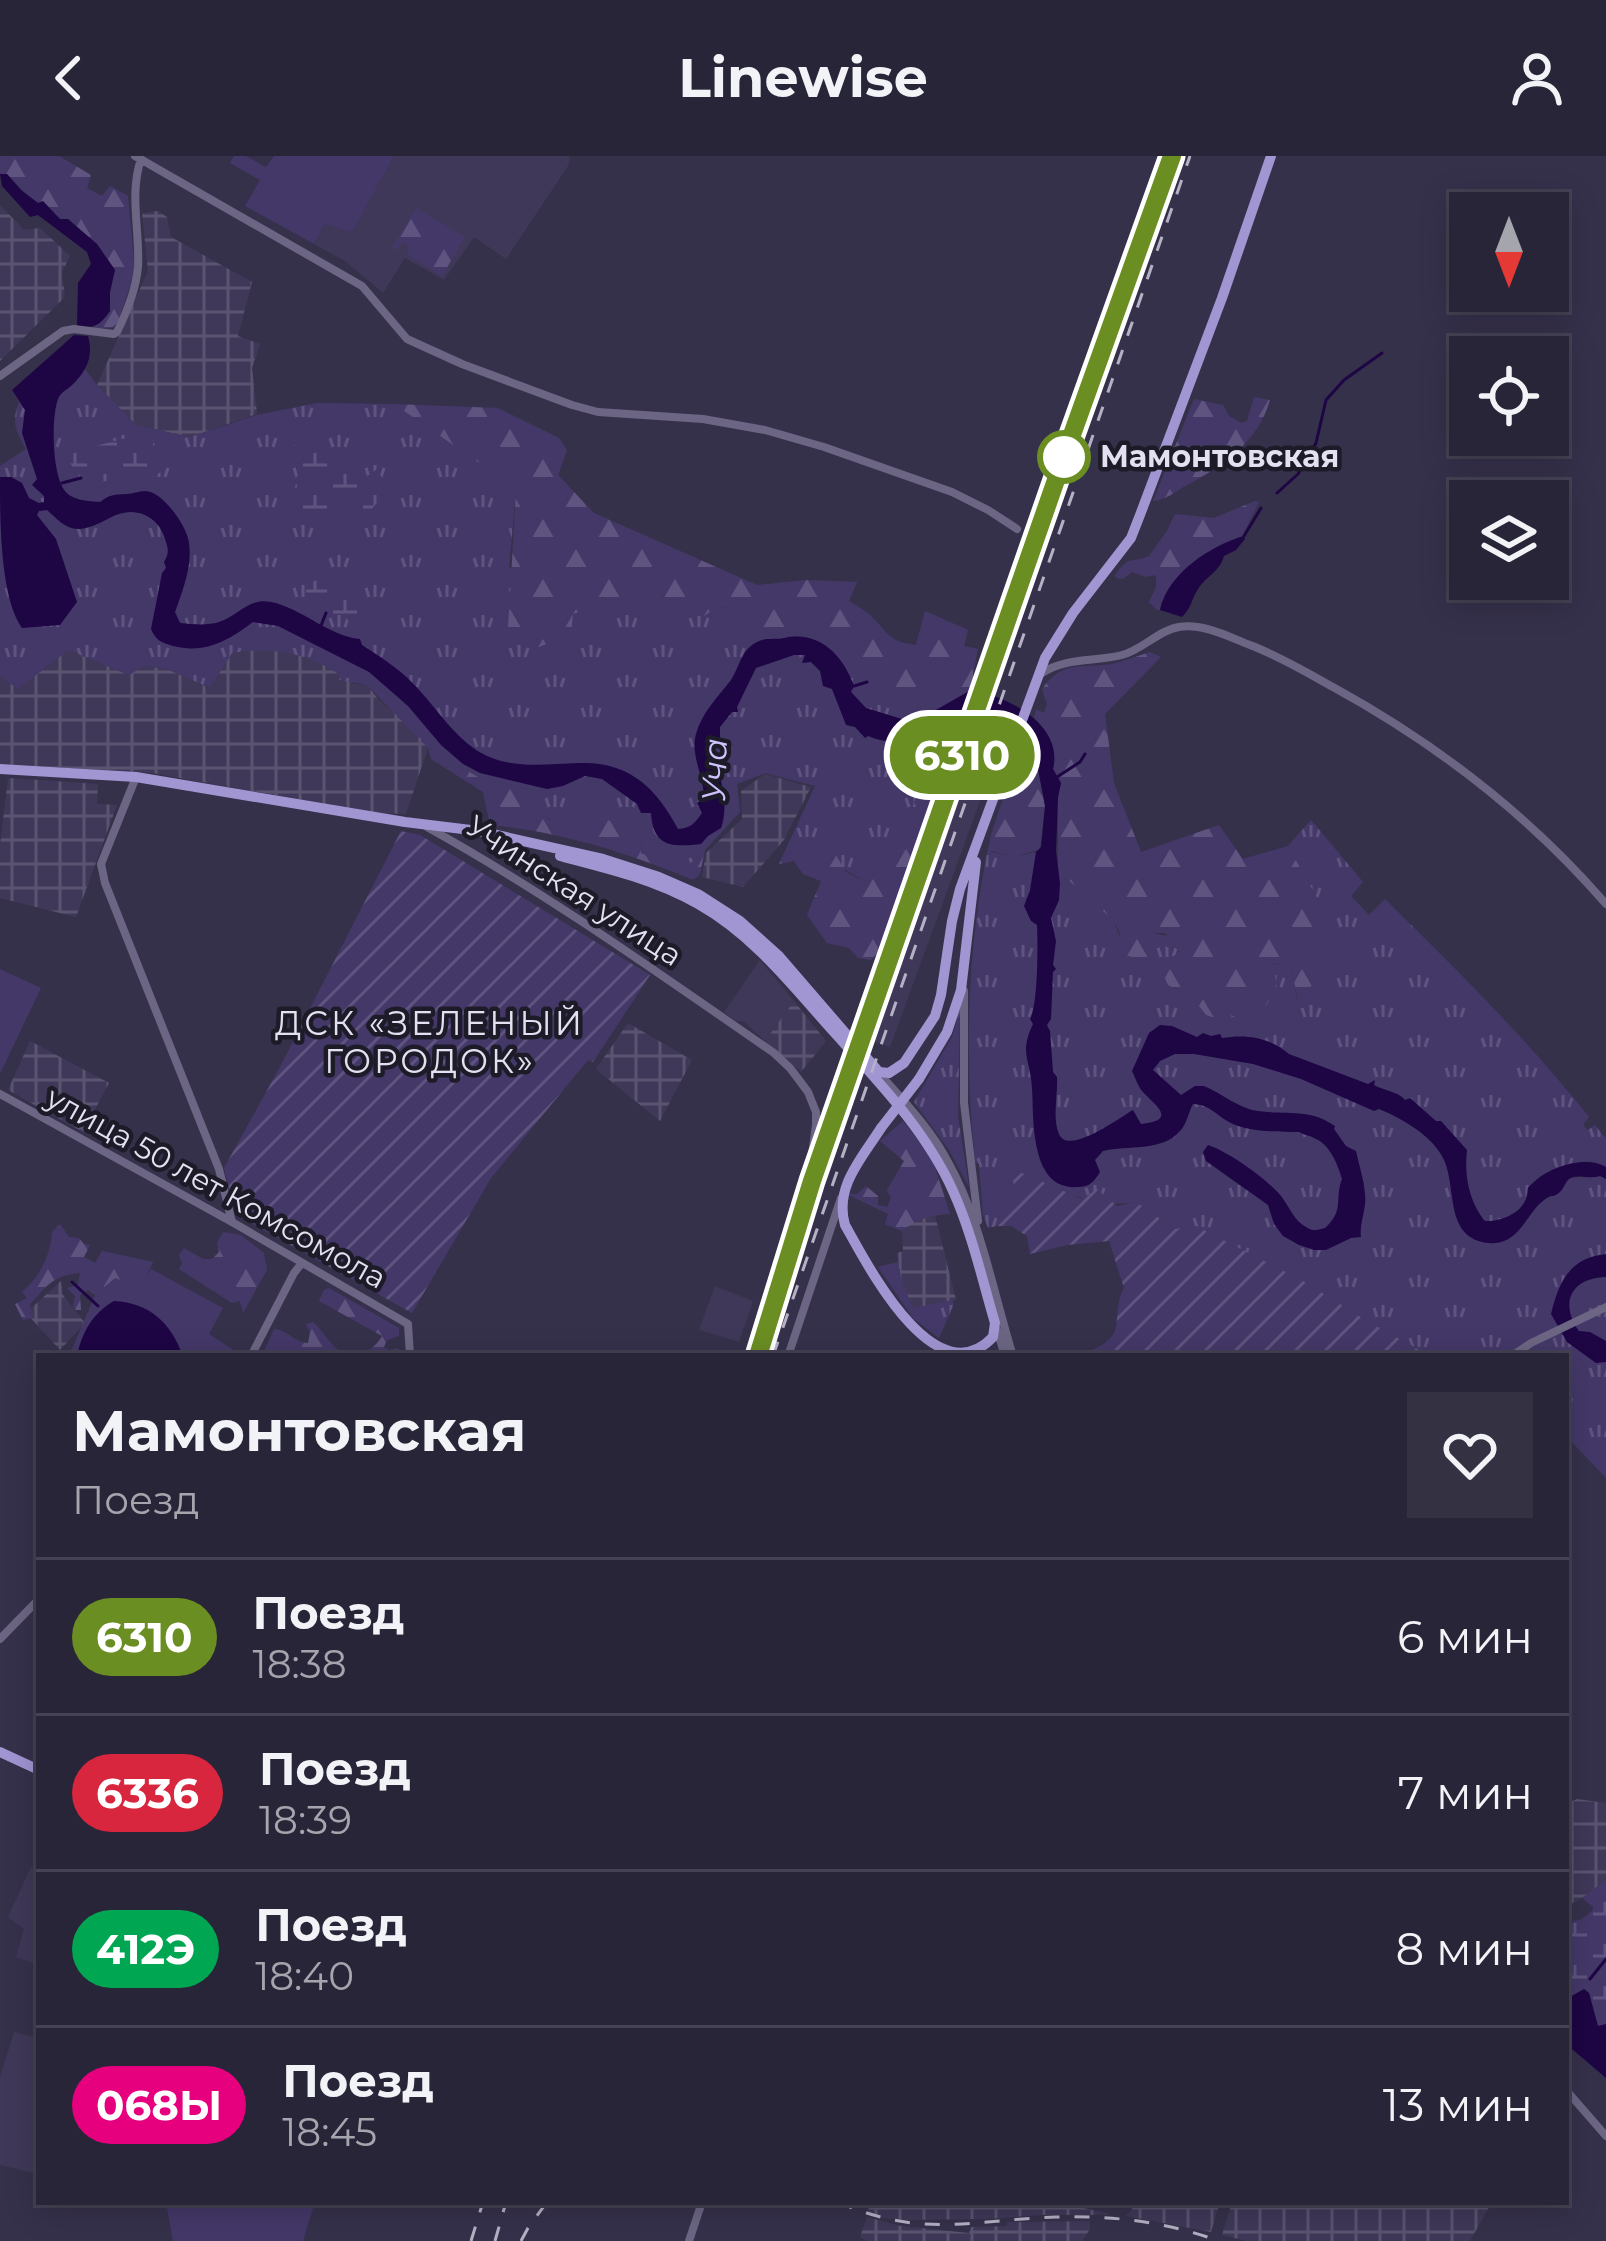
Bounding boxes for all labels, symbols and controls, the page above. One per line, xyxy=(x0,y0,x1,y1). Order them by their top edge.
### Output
icon: back xyxy=(36,45,102,111)
text: Linewise xyxy=(678,45,928,111)
icon: person xyxy=(1504,45,1570,111)
north arrow xyxy=(1449,192,1569,312)
map controls xyxy=(1449,192,1569,600)
button: locate xyxy=(1449,336,1569,456)
marker: Мамонтовская xyxy=(1039,432,1089,482)
place label: Мамонтовская xyxy=(1100,438,1339,475)
button: layers xyxy=(1449,480,1569,600)
line badge: 6310 xyxy=(878,716,1046,794)
text: 6310 xyxy=(914,729,1010,781)
water label: Уча xyxy=(693,737,735,803)
street label: Учинская улица xyxy=(460,807,689,974)
district label: ДСК «ЗЕЛЕНЫЙ ГОРОДОК» xyxy=(275,1003,585,1081)
street label: улица 50 лет Комсомола xyxy=(39,1078,393,1297)
button: heart xyxy=(1407,1392,1533,1518)
text: Мамонтовская xyxy=(72,1396,527,1465)
text: Поезд xyxy=(72,1476,199,1524)
text: Поезд xyxy=(253,1585,404,1640)
text: 6 мин xyxy=(1397,1609,1533,1664)
text: 6310 xyxy=(96,1611,193,1663)
text: 18:38 xyxy=(253,1640,347,1688)
text: Поезд xyxy=(259,1741,411,1796)
text: 7 мин xyxy=(1398,1765,1533,1820)
text: 6336 xyxy=(96,1767,199,1819)
text: 18:39 xyxy=(259,1796,352,1844)
text: Поезд xyxy=(255,1897,407,1952)
text: 8 мин xyxy=(1396,1921,1533,1976)
text: 412Э xyxy=(96,1923,195,1975)
text: 18:40 xyxy=(255,1952,354,2000)
text: Поезд xyxy=(282,2053,434,2108)
text: 13 мин xyxy=(1383,2077,1533,2132)
text: 068Ы xyxy=(96,2079,222,2131)
text: 18:45 xyxy=(282,2108,377,2156)

